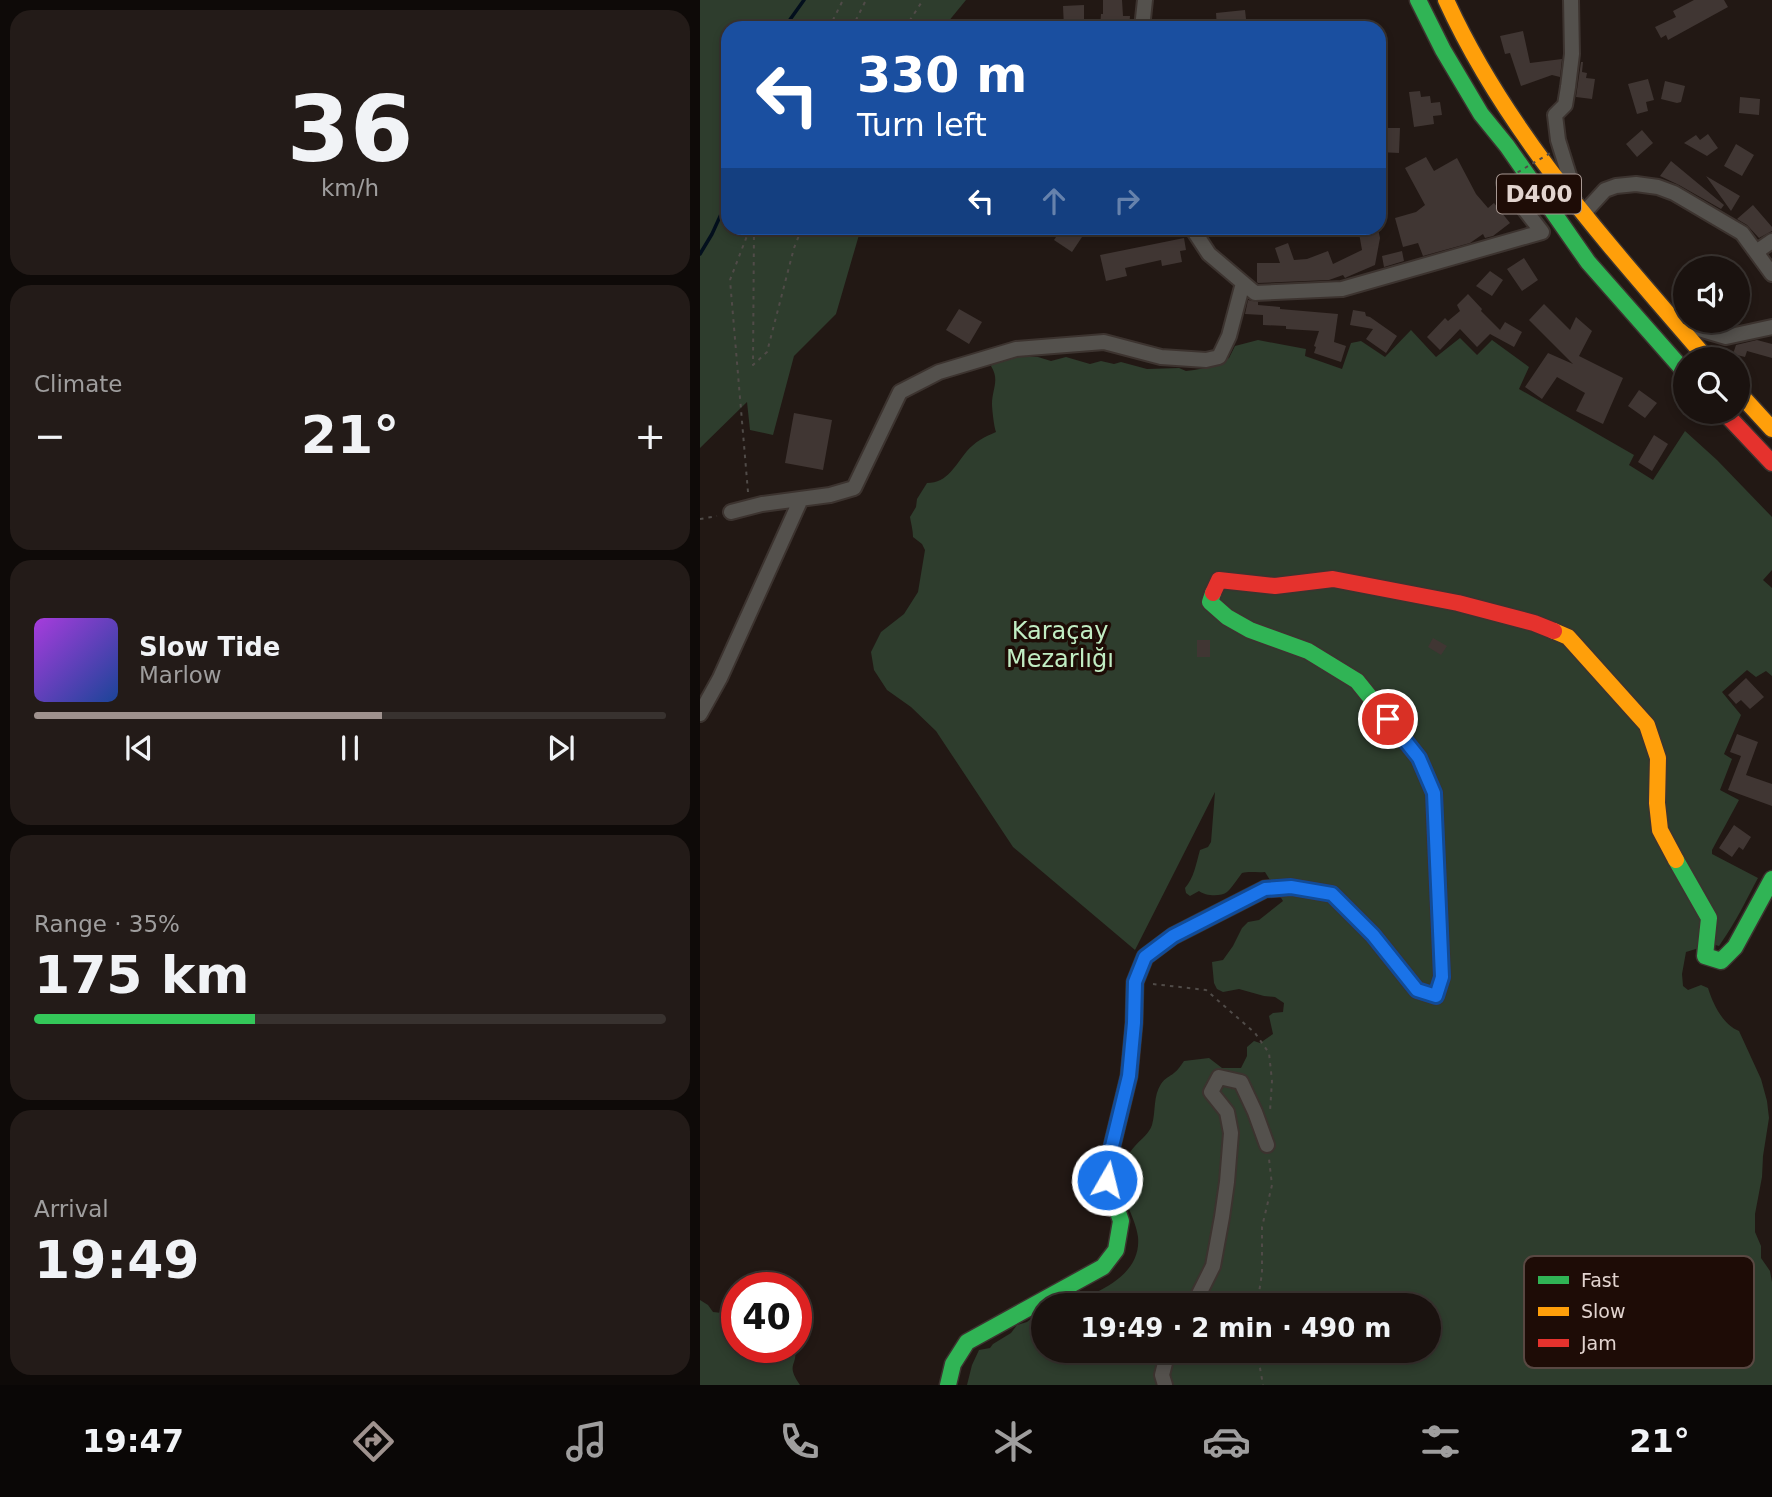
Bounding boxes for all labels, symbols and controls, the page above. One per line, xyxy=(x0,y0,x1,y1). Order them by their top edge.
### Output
text: 330 m xyxy=(857,47,1027,104)
icon: left xyxy=(742,49,833,140)
text: 36 xyxy=(287,77,413,182)
text: Turn left xyxy=(857,106,987,144)
road number: D400 xyxy=(1497,174,1581,214)
text: km/h xyxy=(321,175,379,201)
icon: left xyxy=(962,182,1000,220)
icon: ahead xyxy=(1035,182,1073,220)
icon: right xyxy=(1108,182,1146,220)
map controls xyxy=(1673,256,1750,424)
button: sound xyxy=(1673,256,1750,333)
button: search xyxy=(1673,347,1750,424)
text: Climate xyxy=(34,371,123,397)
text: 21° xyxy=(301,405,399,465)
text: − xyxy=(34,414,66,458)
text: + xyxy=(634,414,666,458)
park label: Karaçay Mezarlığı xyxy=(1006,617,1114,673)
text: Slow Tide xyxy=(139,632,280,662)
text: Marlow xyxy=(139,662,222,688)
pin xyxy=(1358,689,1418,749)
icon: arrive xyxy=(1369,700,1407,738)
icon: previous xyxy=(120,729,158,767)
icon: pause xyxy=(331,729,369,767)
icon: next xyxy=(542,729,580,767)
text: Range · 35% xyxy=(34,911,180,937)
text: 175 km xyxy=(34,945,249,1005)
position arrow xyxy=(1070,1143,1144,1217)
text: Arrival xyxy=(34,1196,109,1222)
text: 19:49 xyxy=(34,1230,200,1290)
legend xyxy=(1524,1256,1754,1368)
text: Fast xyxy=(1581,1269,1619,1291)
speed limit sign: 40 xyxy=(721,1272,812,1363)
text: Slow xyxy=(1581,1300,1626,1322)
text: 19:49 · 2 min · 490 m xyxy=(1081,1313,1391,1343)
text: Jam xyxy=(1580,1332,1617,1354)
icon: directions xyxy=(349,1417,398,1466)
icon: music xyxy=(562,1417,611,1466)
icon: phone xyxy=(775,1417,824,1466)
icon: climate xyxy=(989,1417,1038,1466)
icon: car xyxy=(1202,1417,1251,1466)
icon: filters xyxy=(1416,1417,1465,1466)
text: 19:47 xyxy=(82,1422,184,1460)
text: 21° xyxy=(1629,1422,1690,1460)

